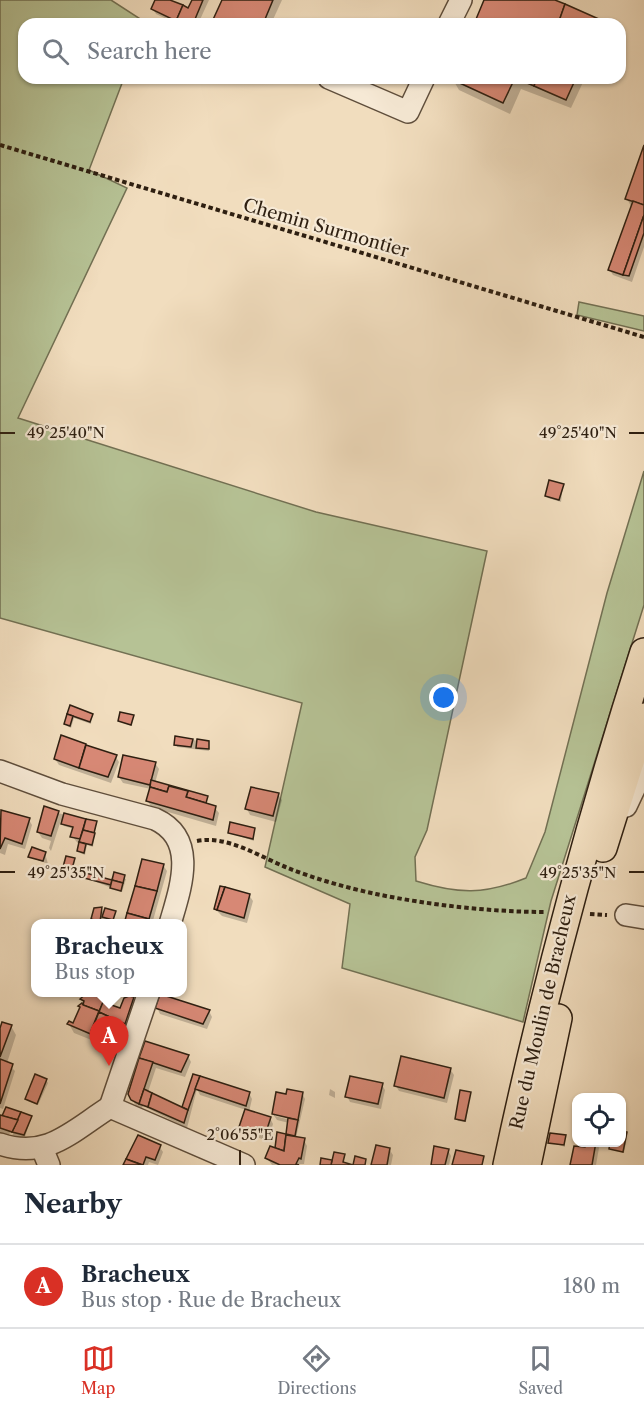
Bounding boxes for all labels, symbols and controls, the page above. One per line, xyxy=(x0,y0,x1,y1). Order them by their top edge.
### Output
search box xyxy=(18,18,626,84)
icon: search xyxy=(39,35,72,68)
text: Search here xyxy=(87,38,212,65)
street label: Chemin Surmontier xyxy=(241,194,412,262)
text: 49°25'40"N xyxy=(27,423,105,442)
text: 49°25'40"N xyxy=(539,423,617,442)
your location xyxy=(429,683,458,712)
text: 49°25'35"N xyxy=(28,863,104,882)
text: 49°25'35"N xyxy=(540,863,616,882)
street label: Rue du Moulin de Bracheux xyxy=(505,892,581,1132)
popup xyxy=(31,919,187,997)
text: Bracheux xyxy=(55,933,163,960)
text: Bus stop xyxy=(55,960,135,984)
pin: A xyxy=(90,1016,128,1066)
map controls xyxy=(572,1093,626,1147)
button: locate xyxy=(572,1093,626,1147)
text: 2°06'55"E xyxy=(206,1125,274,1144)
text: Nearby xyxy=(24,1188,122,1220)
text: Bracheux xyxy=(81,1261,190,1288)
text: A xyxy=(36,1274,51,1298)
text: 180 m xyxy=(563,1274,620,1298)
text: Bus stop · Rue de Bracheux xyxy=(81,1288,341,1312)
tab: Map xyxy=(81,1342,115,1398)
tab: Directions xyxy=(277,1342,356,1398)
tab: Saved xyxy=(519,1342,563,1398)

